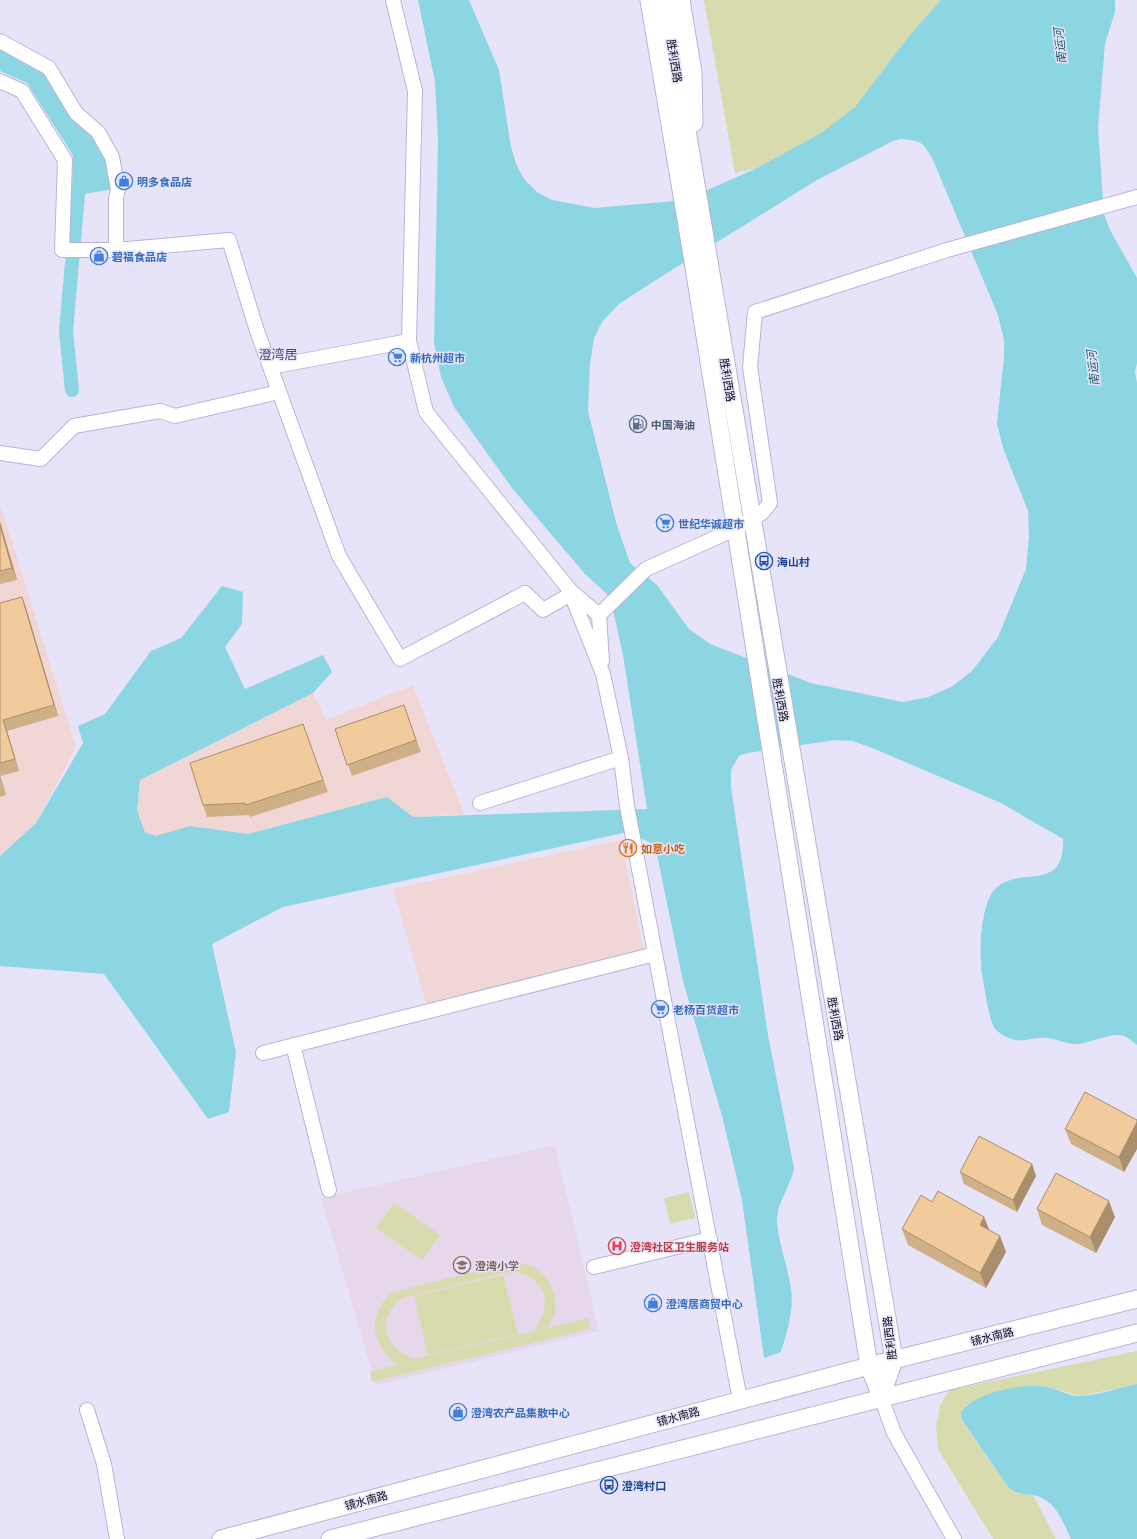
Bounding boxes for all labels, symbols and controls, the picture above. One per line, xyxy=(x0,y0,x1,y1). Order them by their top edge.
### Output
water label: 南运河 xyxy=(1049,25,1070,65)
street label: 胜利西路 xyxy=(664,38,686,84)
shop icon: 明多食品店 xyxy=(114,171,134,191)
place label: 明多食品店 xyxy=(137,174,192,189)
shop icon: 碧福食品店 xyxy=(89,246,109,266)
place label: 碧福食品店 xyxy=(112,249,167,264)
district label: 澄湾居 xyxy=(258,345,298,363)
supermarket icon: 新杭州超市 xyxy=(387,347,407,367)
water label: 南运河 xyxy=(1082,347,1103,387)
place label: 新杭州超市 xyxy=(410,350,465,365)
street label: 胜利西路 xyxy=(717,357,739,403)
fuel station icon: 中国海油 xyxy=(628,414,648,434)
place label: 中国海油 xyxy=(651,417,695,432)
supermarket icon: 世纪华诚超市 xyxy=(655,513,675,533)
place label: 世纪华诚超市 xyxy=(678,516,744,531)
bus stop icon: 海山村 xyxy=(754,551,774,571)
place label: 海山村 xyxy=(777,554,810,569)
street label: 胜利西路 xyxy=(770,677,792,723)
restaurant icon: 如意小吃 xyxy=(618,838,638,858)
place label: 如意小吃 xyxy=(641,841,685,856)
street label: 胜利西路 xyxy=(825,996,847,1042)
supermarket icon: 老杨百货超市 xyxy=(650,999,670,1019)
place label: 老杨百货超市 xyxy=(673,1002,739,1017)
hospital icon: 澄湾社区卫生服务站 xyxy=(607,1236,627,1256)
place label: 澄湾社区卫生服务站 xyxy=(630,1239,729,1254)
school or university icon: 澄湾小学 xyxy=(452,1255,472,1275)
place label: 澄湾小学 xyxy=(475,1258,519,1273)
shop icon: 澄湾居商贸中心 xyxy=(643,1293,663,1313)
place label: 澄湾居商贸中心 xyxy=(666,1296,743,1311)
street label: 胜利西路 xyxy=(879,1315,899,1361)
street label: 镜水南路 xyxy=(969,1323,1015,1349)
shop icon: 澄湾农产品集散中心 xyxy=(448,1402,468,1422)
street label: 镜水南路 xyxy=(655,1403,701,1429)
place label: 澄湾农产品集散中心 xyxy=(471,1405,570,1420)
bus stop icon: 澄湾村口 xyxy=(599,1475,619,1495)
place label: 澄湾村口 xyxy=(622,1478,666,1493)
street label: 镜水南路 xyxy=(343,1487,389,1513)

